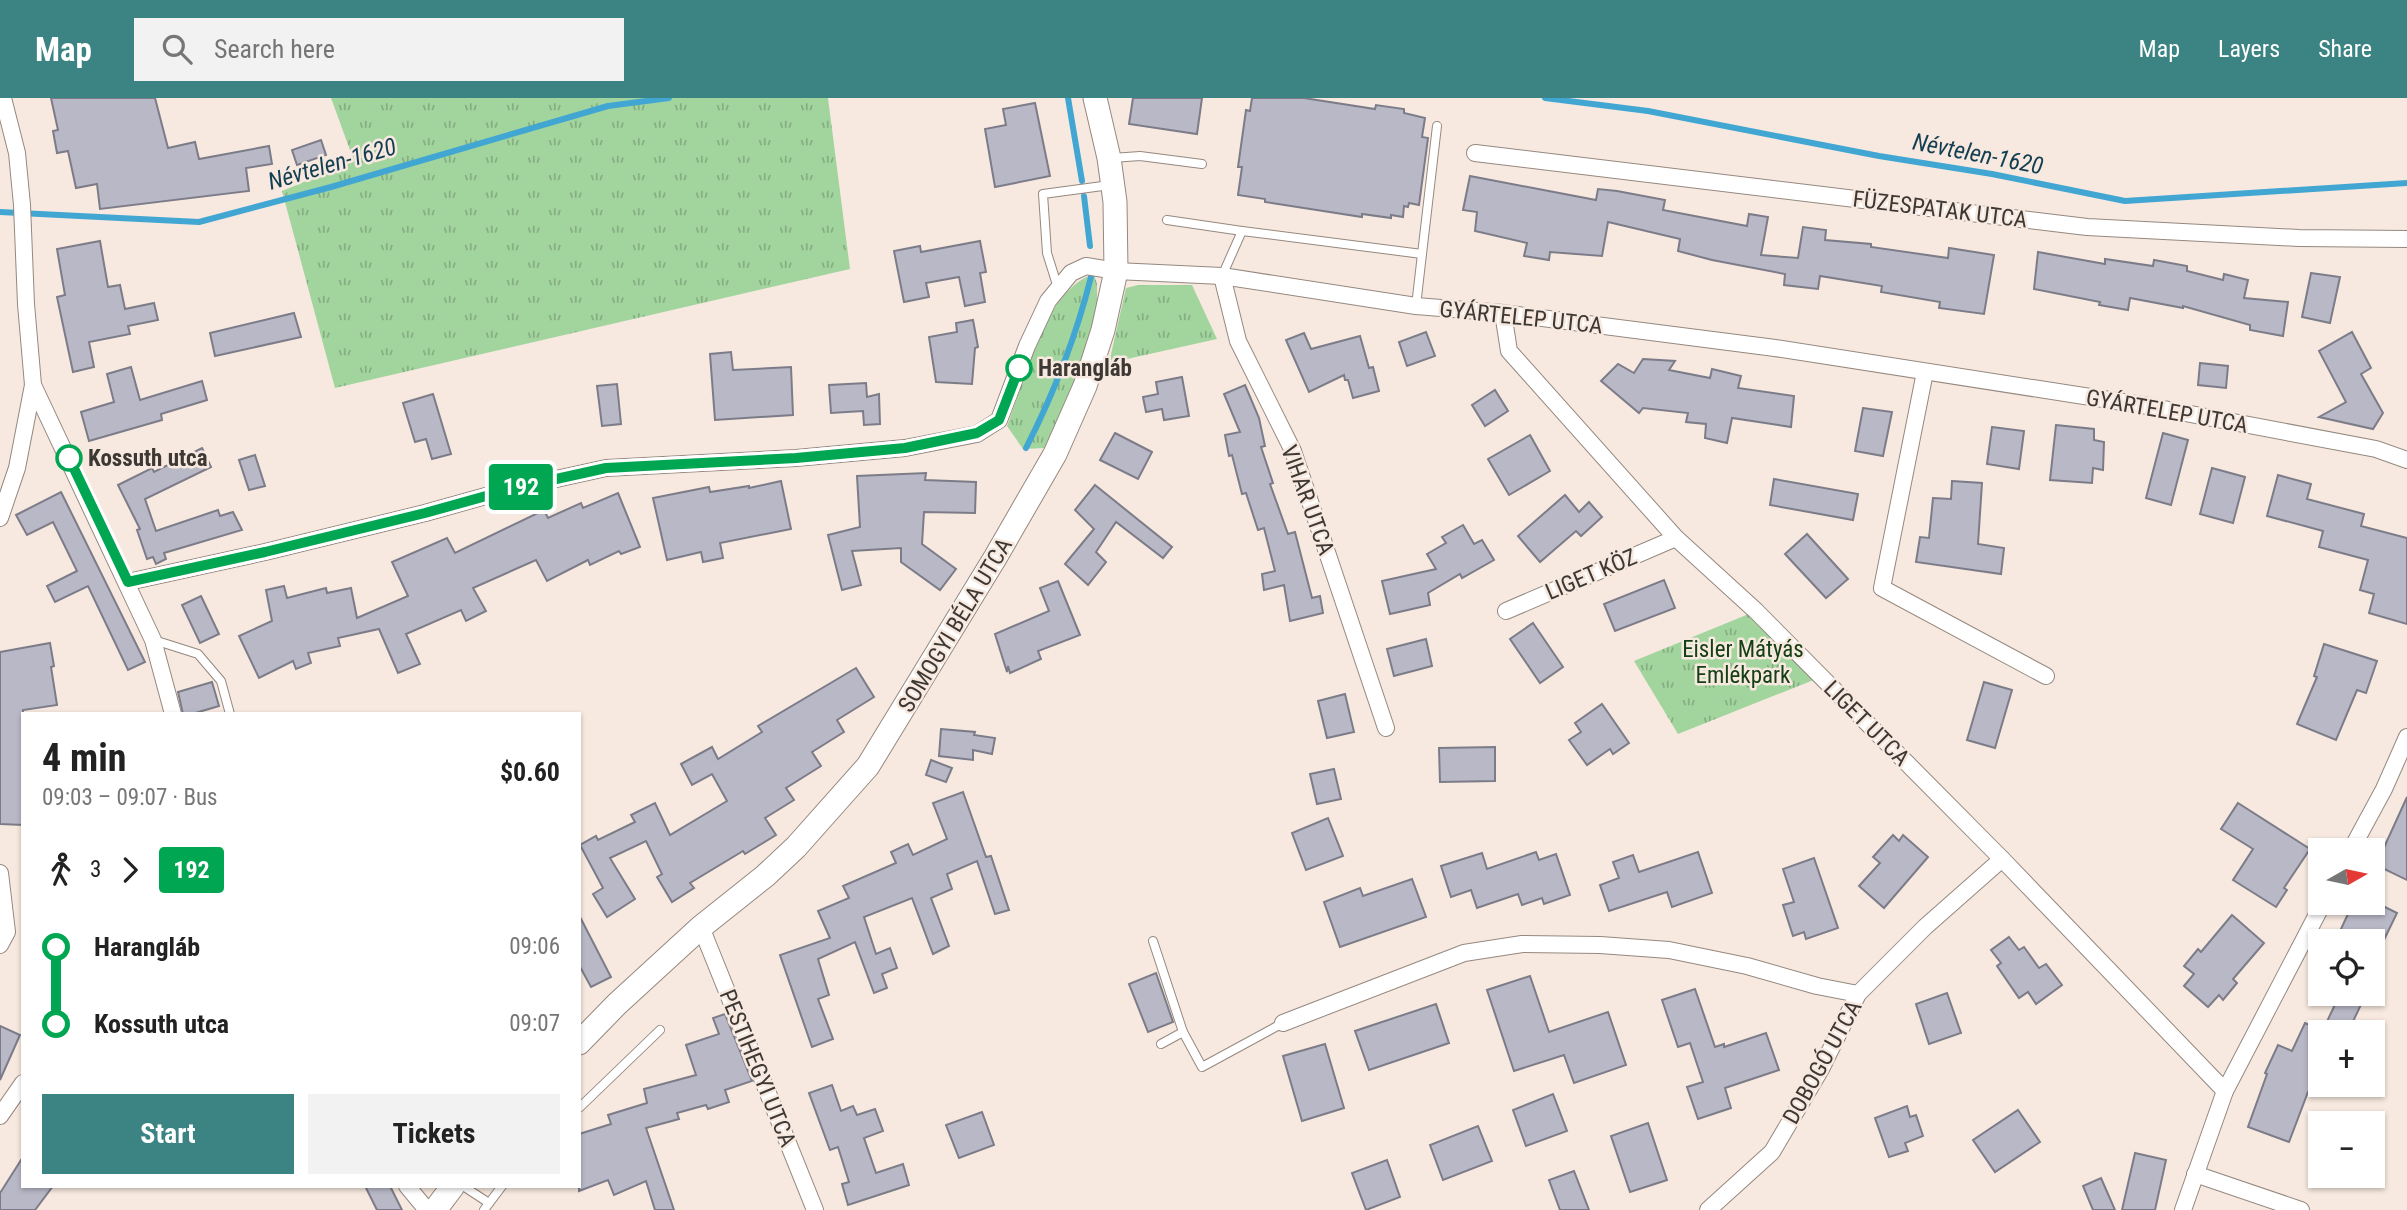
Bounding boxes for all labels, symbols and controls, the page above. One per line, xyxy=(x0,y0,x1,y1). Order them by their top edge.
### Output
search box xyxy=(134,18,624,81)
text: Map xyxy=(35,30,92,69)
icon: search xyxy=(158,30,196,68)
text: Search here xyxy=(214,34,335,64)
text: Map xyxy=(2139,35,2180,63)
text: Layers xyxy=(2218,35,2280,63)
text: Share xyxy=(2318,35,2372,63)
water label: Névtelen-1620 xyxy=(1910,128,2046,180)
water label: Névtelen-1620 xyxy=(265,132,399,196)
street label: FÜZESPATAK UTCA xyxy=(1851,184,2029,234)
street label: GYÁRTELEP UTCA xyxy=(1438,295,1604,339)
marker: Harangláb xyxy=(1006,355,1032,381)
place label: Harangláb xyxy=(1038,355,1132,382)
street label: GYÁRTELEP UTCA xyxy=(2084,383,2250,439)
street label: VIHAR UTCA xyxy=(1275,442,1340,559)
marker: Kossuth utca xyxy=(56,445,82,471)
place label: Kossuth utca xyxy=(88,445,208,472)
line badge: 192 xyxy=(481,464,561,510)
text: 192 xyxy=(503,473,539,501)
street label: SOMOGYI BÉLA UTCA xyxy=(892,533,1018,717)
street label: LIGET KÖZ xyxy=(1541,542,1641,606)
park label: Eisler Mátyás Emlékpark xyxy=(1682,636,1804,689)
street label: LIGET UTCA xyxy=(1818,675,1915,772)
text: 4 min xyxy=(42,736,126,780)
text: $0.60 xyxy=(500,757,560,787)
text: 09:03 – 09:07 · Bus xyxy=(42,784,218,811)
north arrow xyxy=(2308,838,2385,915)
map controls xyxy=(2308,838,2385,1188)
icon: walk xyxy=(42,851,80,889)
icon: forward xyxy=(111,851,149,889)
text: 3 xyxy=(90,856,101,883)
text: 192 xyxy=(173,856,210,884)
button: locate xyxy=(2308,929,2385,1006)
text: Harangláb xyxy=(94,932,200,962)
text: 09:06 xyxy=(509,933,560,960)
street label: PESTIHEGYI UTCA xyxy=(714,986,801,1151)
street label: DOBOGÓ UTCA xyxy=(1777,995,1867,1129)
text: Kossuth utca xyxy=(94,1009,229,1039)
text: 09:07 xyxy=(509,1010,560,1037)
button: + xyxy=(2308,1020,2385,1097)
button: Start xyxy=(42,1094,294,1174)
button: Tickets xyxy=(308,1094,560,1174)
button: − xyxy=(2308,1111,2385,1188)

